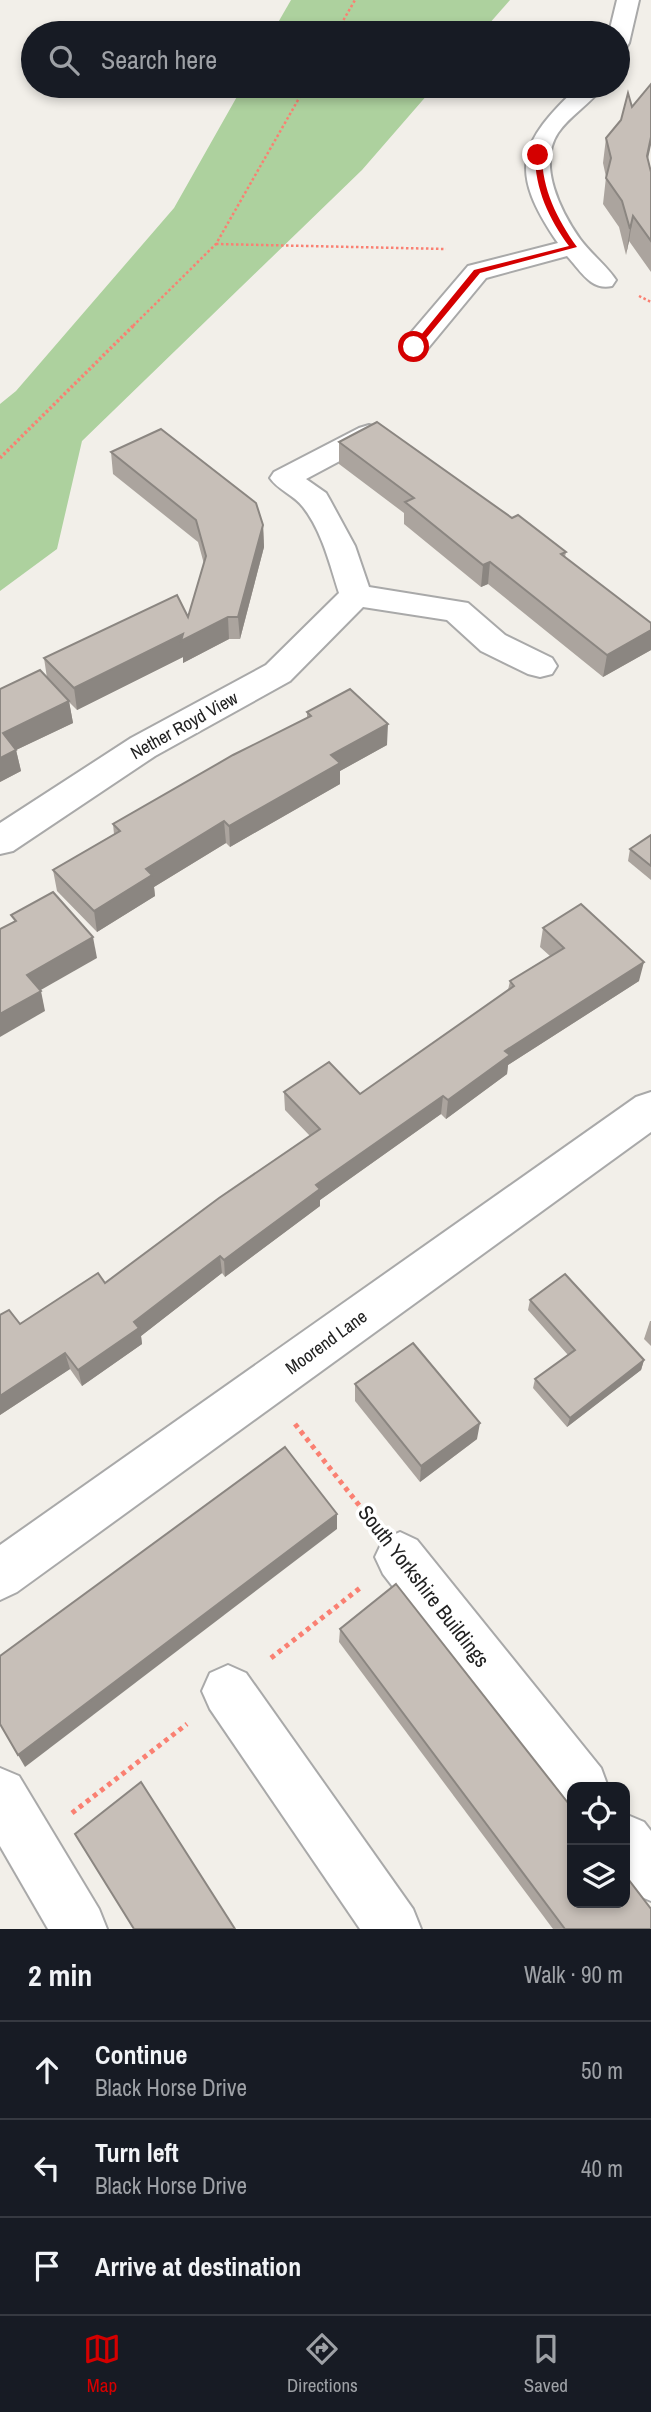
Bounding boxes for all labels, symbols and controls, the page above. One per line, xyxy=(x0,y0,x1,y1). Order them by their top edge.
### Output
search box xyxy=(21,21,630,98)
icon: search xyxy=(45,41,83,79)
text: Search here xyxy=(101,42,217,77)
route end xyxy=(522,139,553,170)
route start xyxy=(398,331,429,362)
street label: Nether Royd View xyxy=(126,685,243,765)
street label: Moorend Lane xyxy=(280,1304,372,1380)
street label: South Yorkshire Buildings xyxy=(351,1499,497,1673)
map controls xyxy=(567,1782,630,1908)
button: locate xyxy=(567,1782,630,1845)
button: layers xyxy=(567,1845,630,1908)
text: 2 min xyxy=(28,1955,92,1995)
text: Walk · 90 m xyxy=(524,1959,623,1990)
text: Continue xyxy=(95,2037,187,2072)
icon: ahead xyxy=(28,2051,66,2089)
text: 50 m xyxy=(581,2055,623,2086)
text: Black Horse Drive xyxy=(95,2072,247,2103)
text: Turn left xyxy=(95,2135,179,2170)
icon: left xyxy=(28,2149,66,2187)
text: 40 m xyxy=(581,2153,623,2184)
text: Black Horse Drive xyxy=(95,2170,247,2201)
icon: arrive xyxy=(28,2247,66,2285)
text: Arrive at destination xyxy=(95,2249,301,2284)
tab: Map xyxy=(83,2330,121,2398)
tab: Directions xyxy=(287,2330,358,2398)
tab: Saved xyxy=(524,2330,568,2398)

